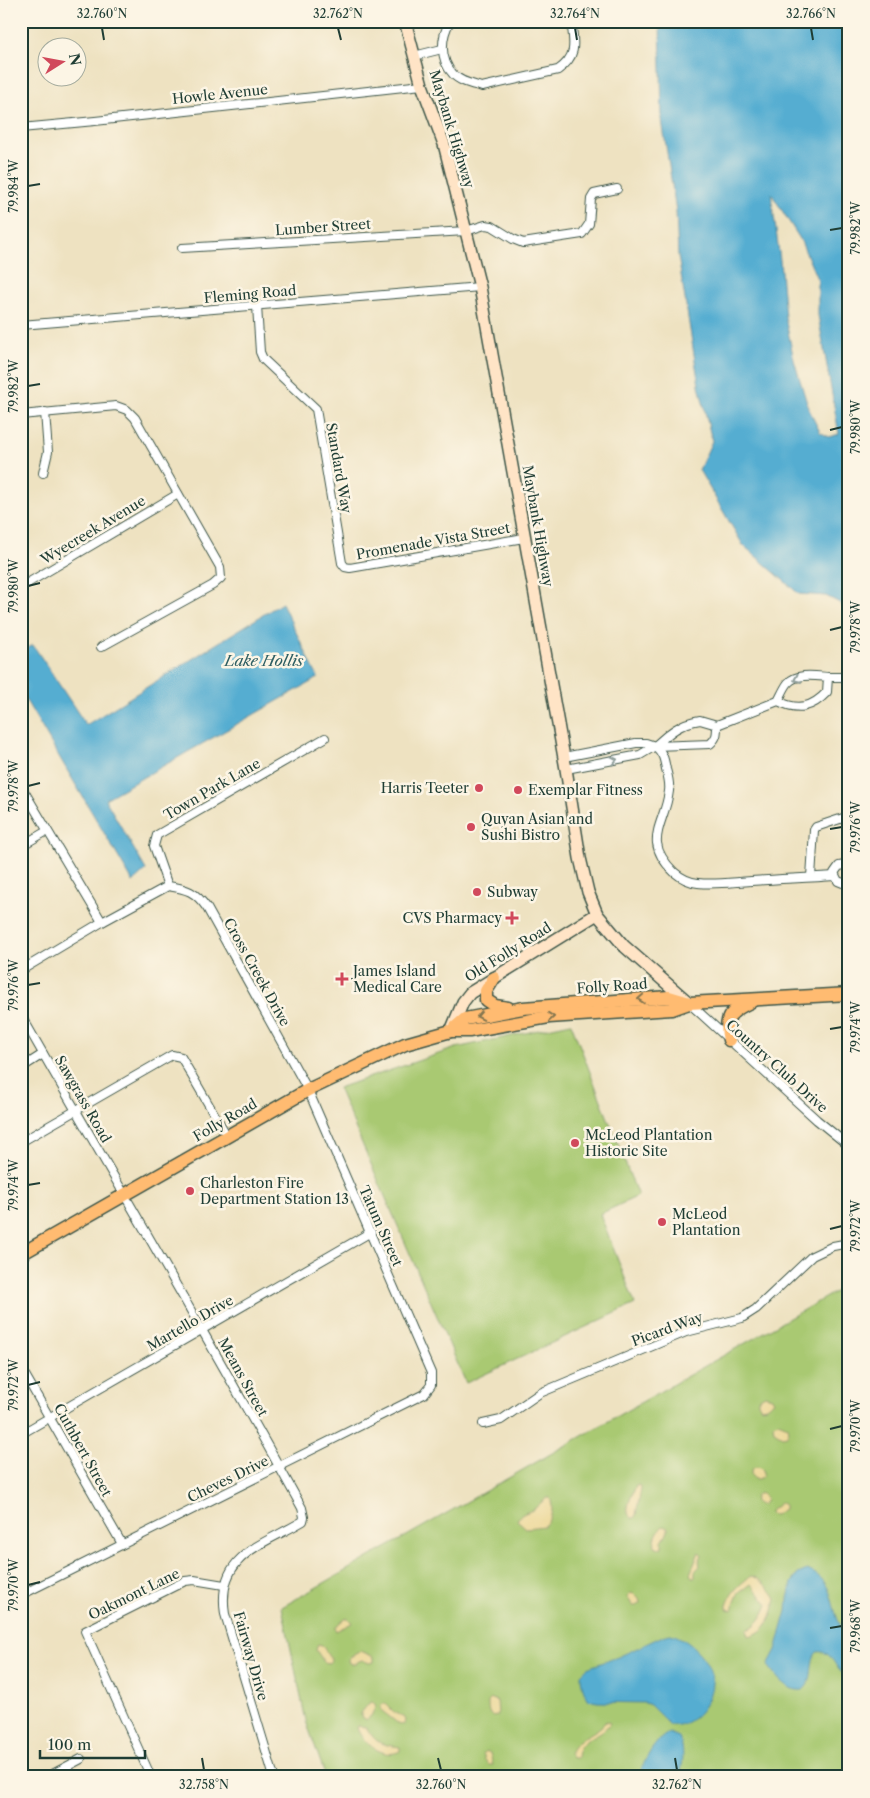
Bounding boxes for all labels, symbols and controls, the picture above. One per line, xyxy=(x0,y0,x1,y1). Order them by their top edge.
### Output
text: 32.760°N xyxy=(77,6,127,21)
text: 32.762°N xyxy=(313,6,363,21)
text: 32.764°N xyxy=(550,6,600,21)
text: 32.766°N xyxy=(786,6,836,21)
north arrow xyxy=(38,38,88,88)
text: N xyxy=(65,52,85,67)
street label: Maybank Highway xyxy=(425,68,479,191)
street label: Howle Avenue xyxy=(171,80,269,108)
text: 79.984°W xyxy=(6,158,21,213)
text: 79.982°W xyxy=(848,200,863,255)
street label: Lumber Street xyxy=(274,215,372,239)
street label: Fleming Road xyxy=(203,281,298,307)
text: 79.982°W xyxy=(6,358,21,413)
text: 79.980°W xyxy=(848,399,863,454)
street label: Standard Way xyxy=(322,421,356,515)
street label: Maybank Highway xyxy=(518,464,558,588)
street label: Wyecreek Avenue xyxy=(36,491,149,569)
street label: Promenade Vista Street xyxy=(355,519,511,563)
text: 79.980°W xyxy=(6,558,21,613)
text: 79.978°W xyxy=(848,600,863,653)
water label: Lake Hollis xyxy=(224,651,304,670)
one-way arrow xyxy=(793,673,802,684)
street label: Town Park Lane xyxy=(161,754,264,824)
one-way arrow xyxy=(610,755,619,766)
text: 79.978°W xyxy=(6,759,21,812)
place label: Harris Teeter xyxy=(381,779,469,797)
place label: Exemplar Fitness xyxy=(528,781,643,799)
marker: Harris Teeter xyxy=(473,782,485,794)
marker: Exemplar Fitness xyxy=(512,784,524,796)
text: 79.976°W xyxy=(848,800,863,853)
place label: Quyan Asian and Sushi Bistro xyxy=(481,810,594,844)
marker: Quyan Asian and Sushi Bistro xyxy=(465,821,477,833)
place label: Subway xyxy=(487,883,538,901)
marker: Subway xyxy=(471,886,483,898)
place label: CVS Pharmacy xyxy=(403,909,502,927)
marker: CVS Pharmacy xyxy=(506,912,518,924)
street label: Cross Creek Drive xyxy=(220,915,294,1029)
street label: Old Folly Road xyxy=(461,918,555,986)
text: 79.976°W xyxy=(6,958,21,1011)
place label: James Island Medical Care xyxy=(351,962,442,996)
marker: James Island Medical Care xyxy=(335,972,349,986)
street label: Folly Road xyxy=(576,975,649,997)
one-way arrow xyxy=(637,993,645,1004)
text: 79.974°W xyxy=(848,1000,863,1053)
one-way arrow xyxy=(476,1011,484,1021)
one-way arrow xyxy=(547,1011,555,1022)
street label: Country Club Drive xyxy=(722,1016,832,1117)
street label: Sawgrass Road xyxy=(51,1052,115,1146)
street label: Folly Road xyxy=(190,1094,261,1146)
place label: McLeod Plantation Historic Site xyxy=(585,1126,713,1160)
marker: McLeod Plantation Historic Site xyxy=(569,1137,581,1149)
text: 79.974°W xyxy=(6,1158,21,1211)
place label: Charleston Fire Department Station 13 xyxy=(200,1174,349,1208)
street label: Tatum Street xyxy=(355,1183,407,1269)
marker: Charleston Fire Department Station 13 xyxy=(184,1185,196,1197)
text: 79.972°W xyxy=(848,1199,863,1252)
place label: McLeod Plantation xyxy=(672,1205,741,1239)
marker: McLeod Plantation xyxy=(656,1216,668,1228)
street label: Martello Drive xyxy=(143,1291,237,1355)
street label: Picard Way xyxy=(629,1308,705,1350)
street label: Means Street xyxy=(214,1334,272,1420)
text: 79.972°W xyxy=(6,1358,21,1411)
text: 79.970°W xyxy=(848,1399,863,1452)
street label: Cuthbert Street xyxy=(50,1400,116,1500)
street label: Cheves Drive xyxy=(184,1451,272,1506)
text: 79.970°W xyxy=(6,1558,21,1611)
street label: Oakmont Lane xyxy=(85,1564,183,1624)
text: 79.968°W xyxy=(848,1598,863,1653)
street label: Fairway Drive xyxy=(230,1609,272,1703)
scale bar xyxy=(40,1728,145,1760)
text: 100 m xyxy=(48,1735,91,1754)
text: 32.758°N xyxy=(179,1777,229,1792)
text: 32.760°N xyxy=(416,1777,466,1792)
text: 32.762°N xyxy=(652,1777,702,1792)

